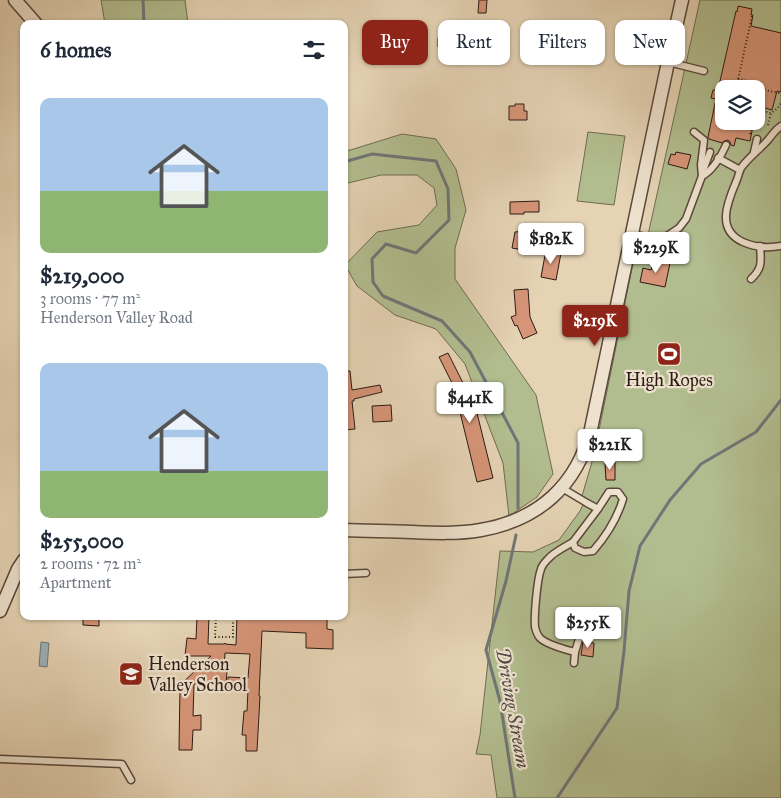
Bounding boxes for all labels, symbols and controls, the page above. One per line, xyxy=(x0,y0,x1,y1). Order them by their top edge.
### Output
chip: Buy xyxy=(362,20,428,65)
chip: Rent xyxy=(438,20,510,65)
chip: Filters xyxy=(520,20,605,65)
chip: New xyxy=(615,20,685,65)
icon: filters xyxy=(300,36,328,64)
text: 6 homes xyxy=(40,37,112,63)
map controls xyxy=(715,80,765,130)
button: layers xyxy=(715,80,765,130)
icon: home xyxy=(139,131,229,221)
pin: $182K xyxy=(516,222,586,265)
text: $182K xyxy=(529,229,573,248)
pin: $229K xyxy=(621,232,691,274)
text: $229K xyxy=(633,238,679,257)
text: $219,000 xyxy=(40,263,124,289)
text: 3 rooms · 77 m² xyxy=(40,289,140,308)
pin: $219K xyxy=(560,304,630,347)
text: Henderson Valley Road xyxy=(40,308,193,327)
text: $219K xyxy=(573,311,617,330)
sports icon: High Ropes xyxy=(656,341,682,367)
place label: High Ropes xyxy=(625,369,713,392)
pin: $441K xyxy=(435,382,505,424)
text: $441K xyxy=(447,388,493,407)
icon: home xyxy=(139,396,229,486)
pin: $221K xyxy=(575,428,645,471)
text: $221K xyxy=(589,435,632,454)
text: $255,000 xyxy=(40,528,124,554)
text: 2 rooms · 72 m² xyxy=(40,554,141,573)
text: Apartment xyxy=(40,573,112,592)
pin: $255K xyxy=(553,606,623,649)
text: $255K xyxy=(566,613,610,632)
water label: Driving Stream xyxy=(491,646,535,770)
place label: Henderson Valley School xyxy=(147,653,247,696)
school or university icon: Henderson Valley School xyxy=(118,661,144,687)

